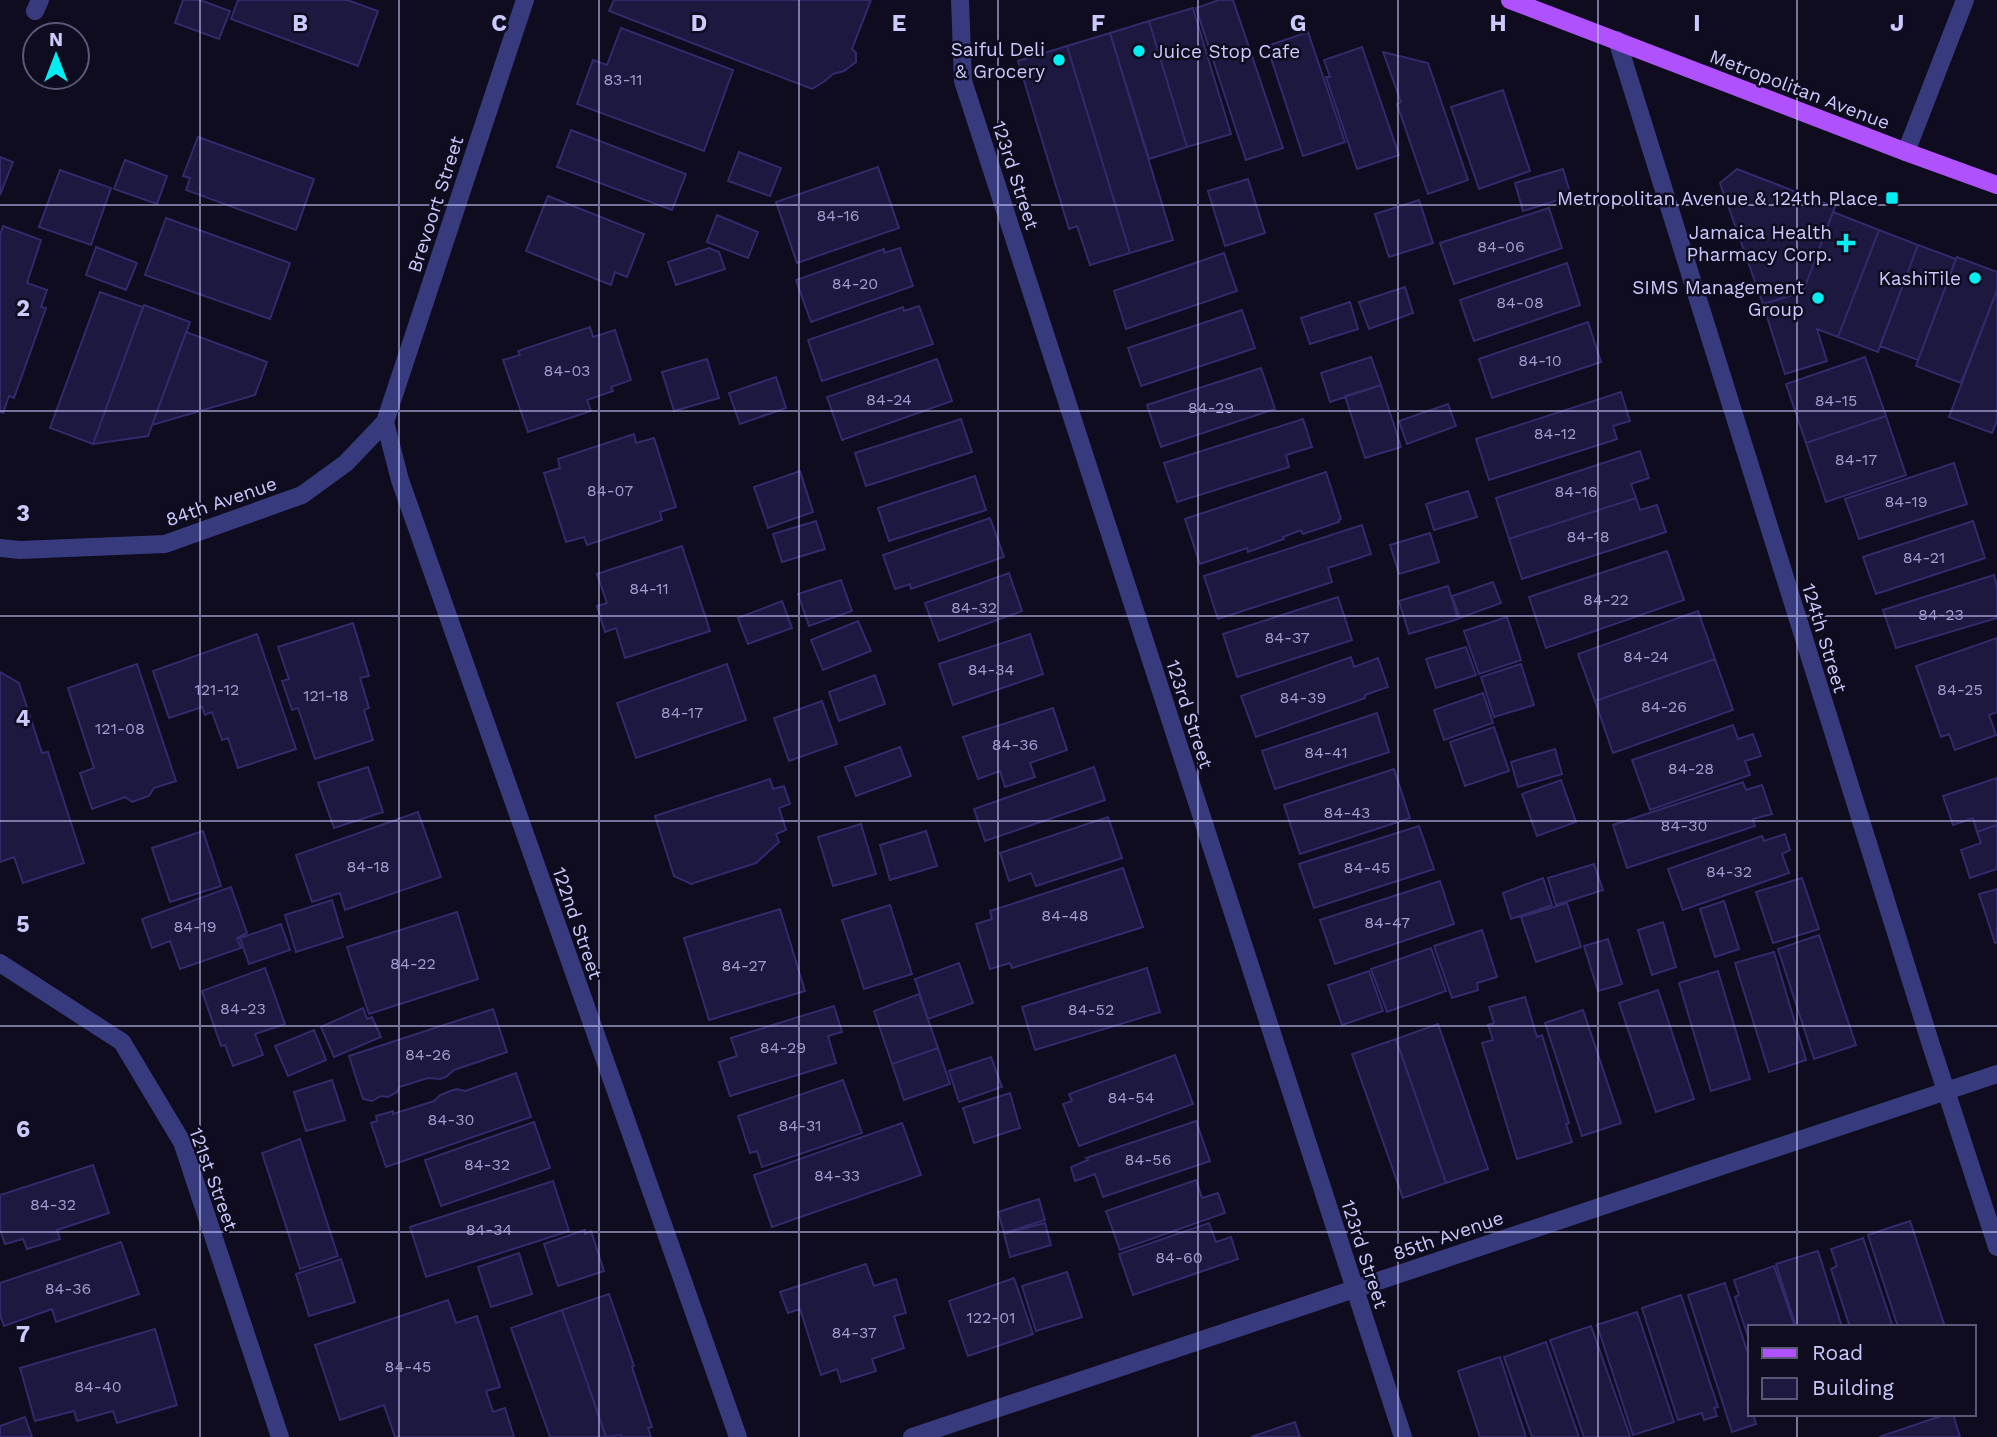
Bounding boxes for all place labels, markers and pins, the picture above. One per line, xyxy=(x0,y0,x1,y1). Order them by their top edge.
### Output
place label: Saiful Deli & Grocery xyxy=(951,38,1045,83)
place label: Juice Stop Cafe xyxy=(1153,40,1300,63)
marker: Juice Stop Cafe xyxy=(1131,43,1147,59)
marker: Saiful Deli & Grocery xyxy=(1051,52,1067,68)
place label: Metropolitan Avenue & 124th Place xyxy=(1557,187,1878,210)
marker: Metropolitan Avenue & 124th Place xyxy=(1884,190,1900,206)
place label: Jamaica Health Pharmacy Corp. xyxy=(1686,221,1832,266)
marker: Jamaica Health Pharmacy Corp. xyxy=(1838,235,1854,251)
place label: KashiTile xyxy=(1879,267,1961,290)
marker: KashiTile xyxy=(1967,270,1983,286)
place label: SIMS Management Group xyxy=(1632,276,1804,321)
marker: SIMS Management Group xyxy=(1810,290,1826,306)

